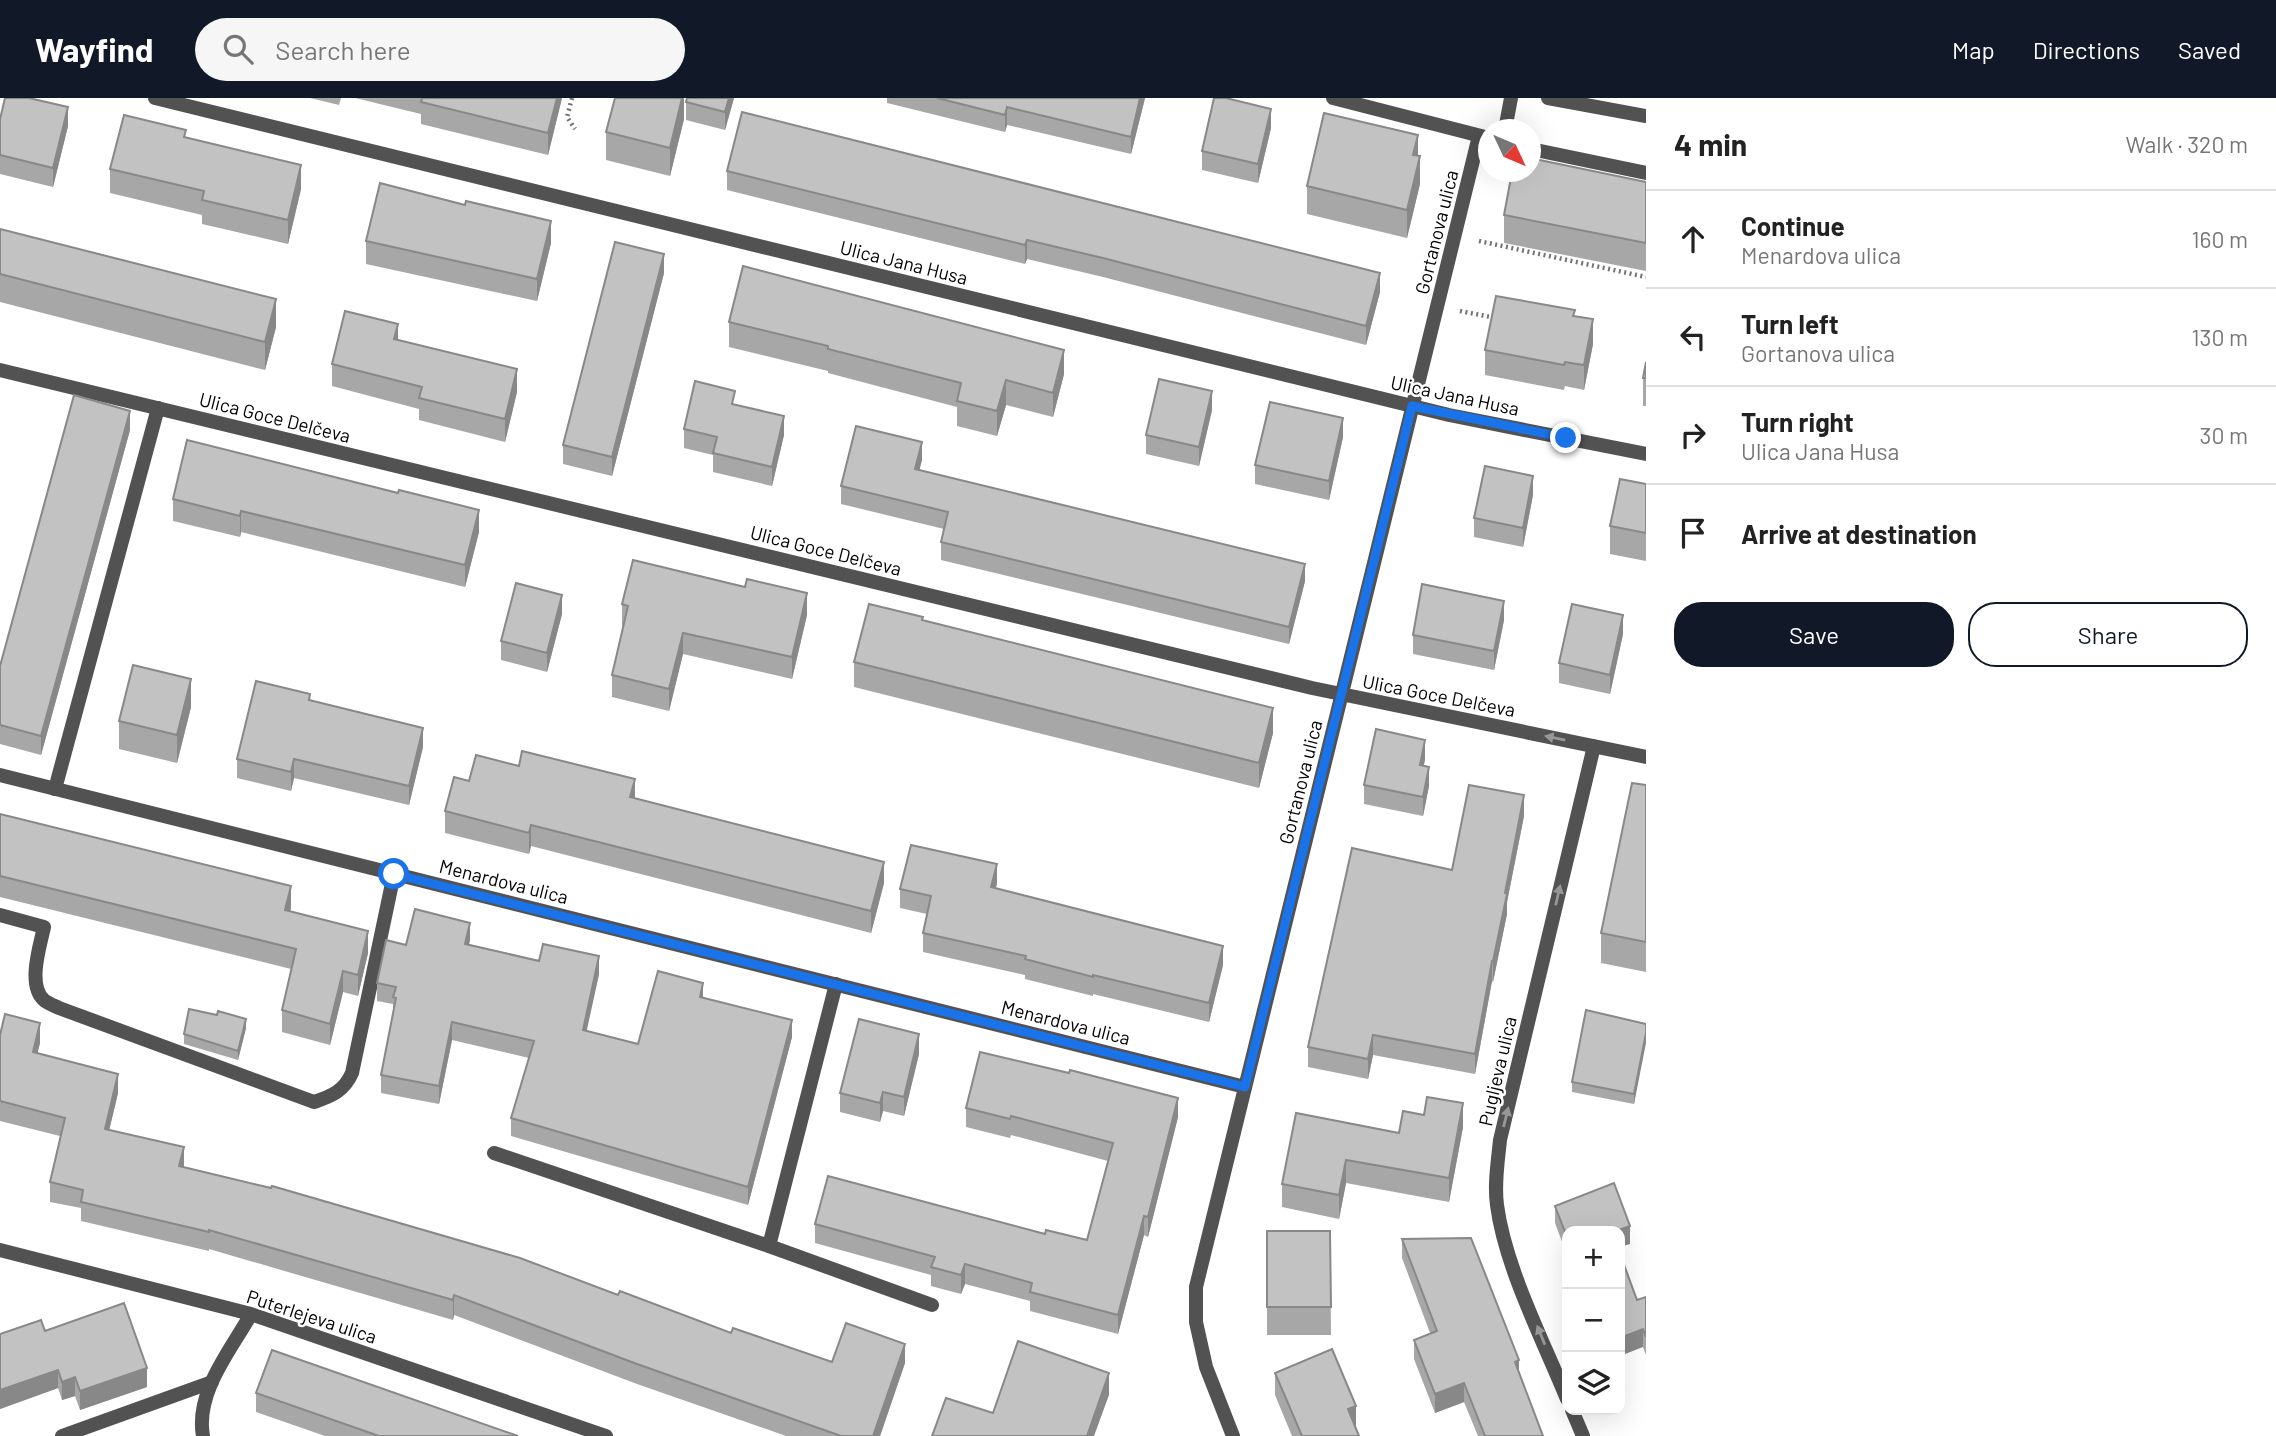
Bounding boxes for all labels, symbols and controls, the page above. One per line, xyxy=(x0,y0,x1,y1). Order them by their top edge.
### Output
search box xyxy=(195,18,685,81)
text: Wayfind xyxy=(35,29,153,69)
icon: search xyxy=(219,30,257,68)
text: Search here xyxy=(275,34,411,65)
text: Map xyxy=(1952,35,1995,64)
text: Directions xyxy=(2033,35,2140,64)
text: Saved xyxy=(2178,35,2241,64)
north arrow xyxy=(1478,119,1541,182)
text: 4 min xyxy=(1674,126,1747,162)
text: Walk · 320 m xyxy=(2126,130,2248,158)
street label: Gortanova ulica xyxy=(1409,168,1463,296)
text: Continue xyxy=(1741,210,1845,241)
icon: ahead xyxy=(1674,220,1712,258)
text: 160 m xyxy=(2191,225,2248,253)
street label: Ulica Jana Husa xyxy=(838,235,970,289)
text: Menardova ulica xyxy=(1741,241,1901,269)
text: Turn left xyxy=(1741,308,1839,339)
icon: left xyxy=(1674,318,1712,356)
text: 130 m xyxy=(2191,323,2248,351)
text: Gortanova ulica xyxy=(1741,339,1895,367)
street label: Ulica Jana Husa xyxy=(1389,370,1521,420)
street label: Ulica Goce Delčeva xyxy=(197,387,353,447)
text: Turn right xyxy=(1741,406,1854,437)
icon: right xyxy=(1674,416,1712,454)
text: 30 m xyxy=(2200,421,2248,449)
route end xyxy=(1550,422,1581,453)
text: Ulica Jana Husa xyxy=(1741,437,1899,465)
icon: arrive xyxy=(1674,514,1712,552)
text: Arrive at destination xyxy=(1741,518,1977,549)
street label: Ulica Goce Delčeva xyxy=(748,520,904,580)
button: Save xyxy=(1674,602,1954,667)
button: Share xyxy=(1968,602,2248,667)
street label: Ulica Goce Delčeva xyxy=(1361,669,1517,721)
street label: Gortanova ulica xyxy=(1273,718,1327,846)
one-way arrow xyxy=(1544,732,1566,743)
street label: Menardova ulica xyxy=(437,854,571,908)
route start xyxy=(378,858,409,889)
one-way arrow xyxy=(1553,884,1564,906)
street label: Menardova ulica xyxy=(999,995,1133,1049)
street label: Pugljeva ulica xyxy=(1473,1014,1521,1128)
one-way arrow xyxy=(1500,1106,1511,1128)
map controls xyxy=(1562,1226,1625,1415)
button: + xyxy=(1562,1226,1625,1289)
street label: Puterlejeva ulica xyxy=(244,1284,380,1348)
button: − xyxy=(1562,1289,1625,1352)
one-way arrow xyxy=(1536,1325,1547,1346)
button: layers xyxy=(1562,1352,1625,1415)

